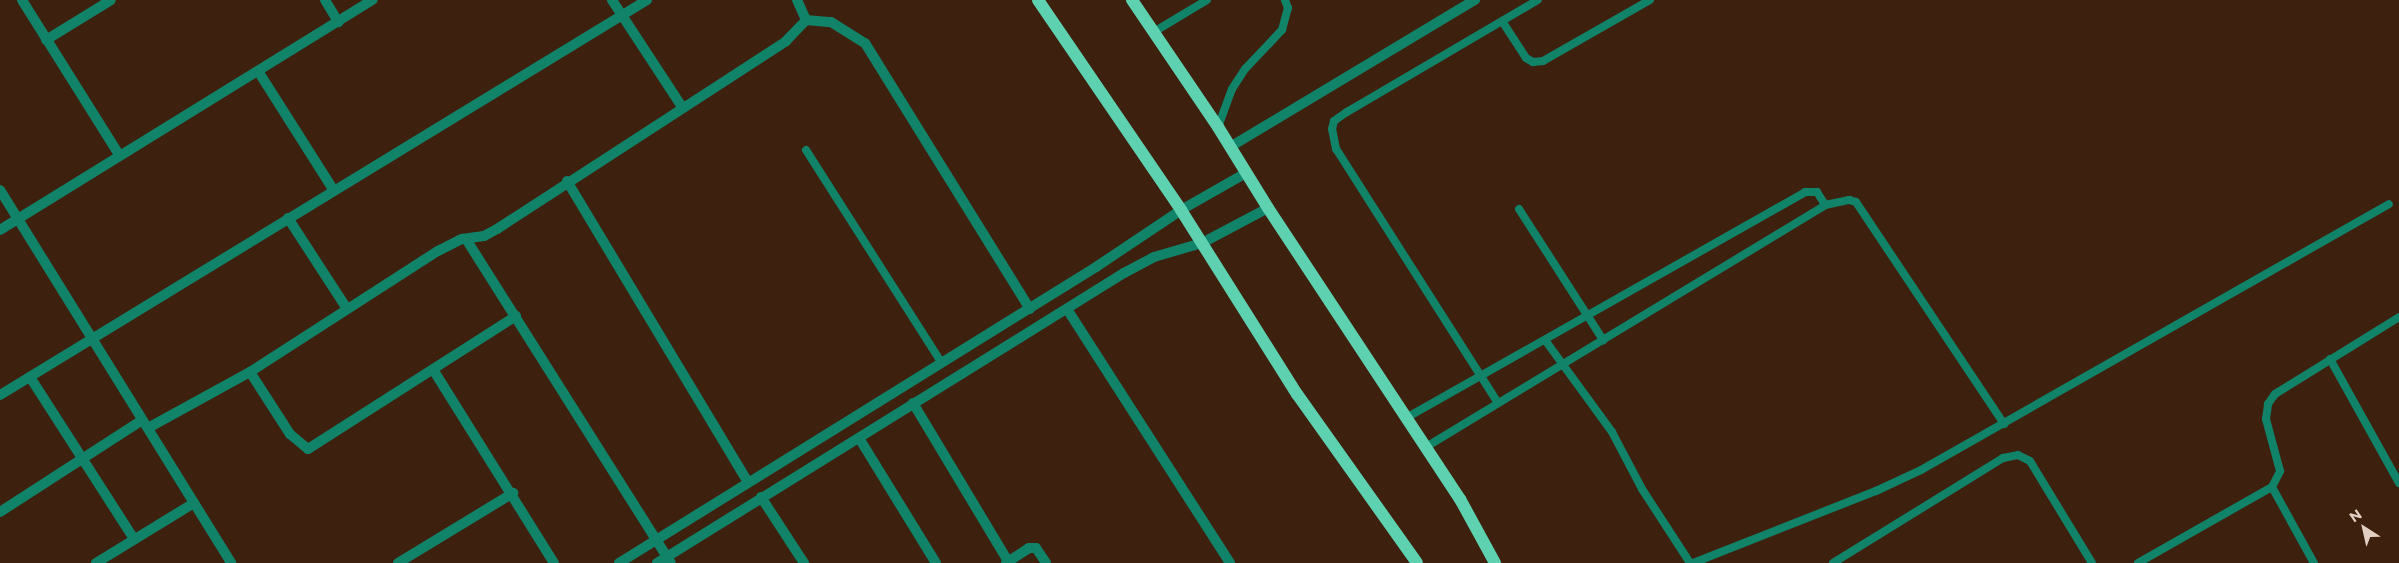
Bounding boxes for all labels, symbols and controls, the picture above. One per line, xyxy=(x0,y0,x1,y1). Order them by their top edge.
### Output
north arrow xyxy=(2339,503,2389,553)
text: N xyxy=(2346,505,2365,526)

